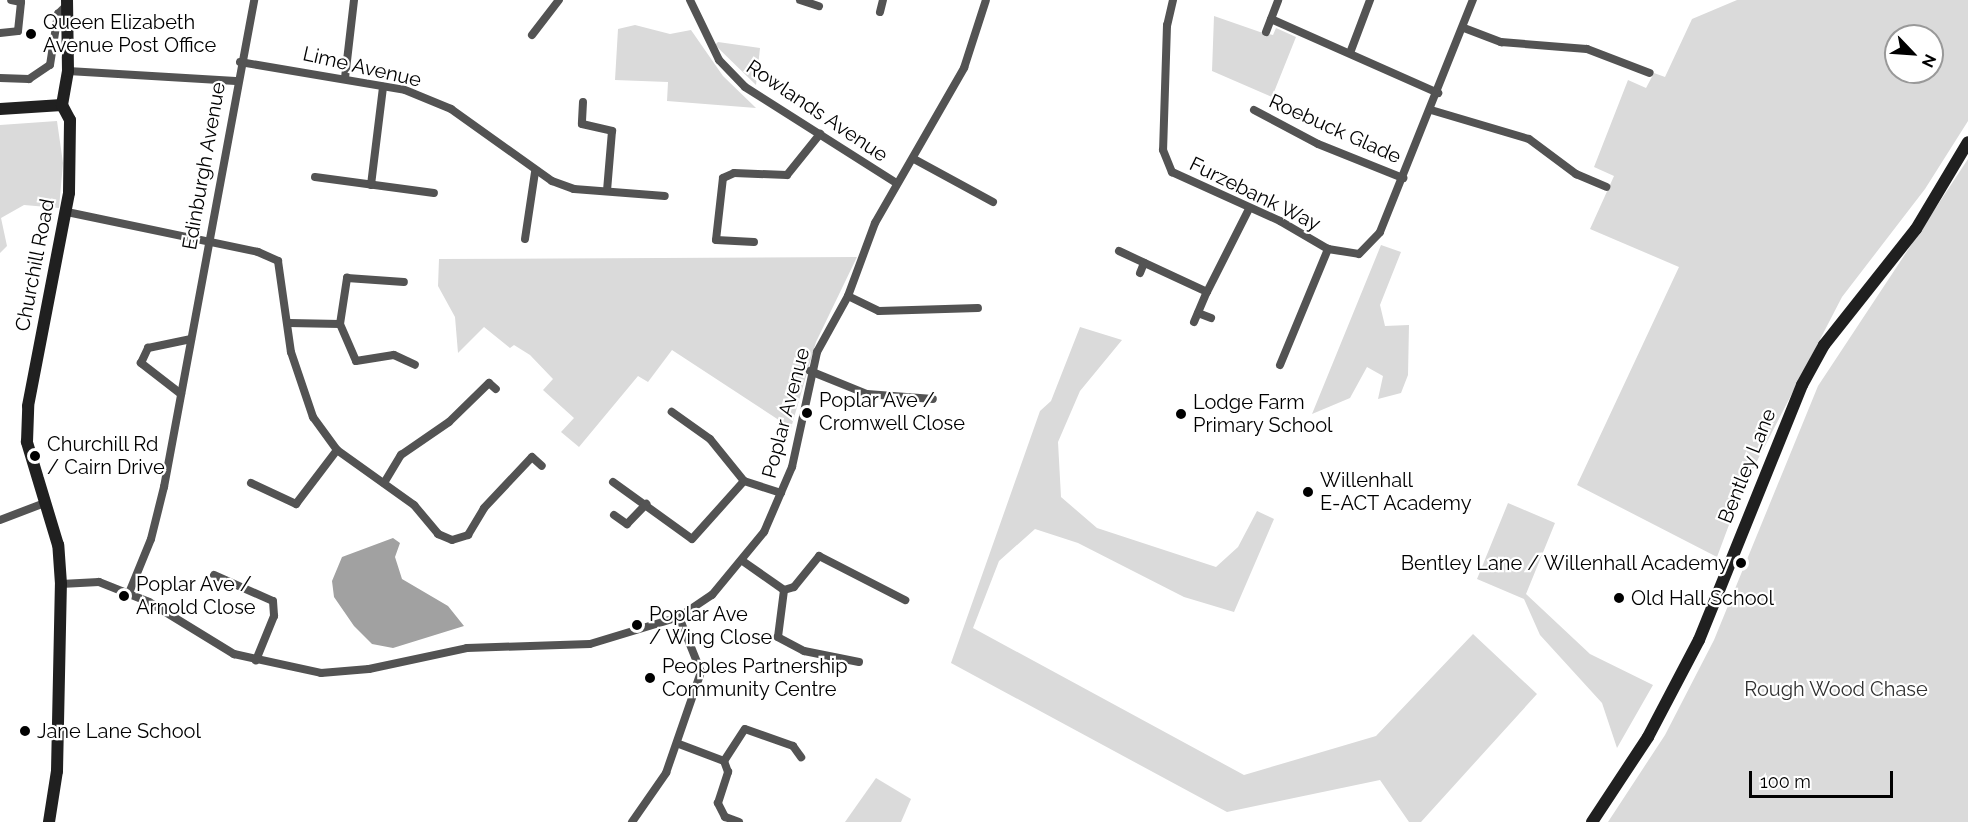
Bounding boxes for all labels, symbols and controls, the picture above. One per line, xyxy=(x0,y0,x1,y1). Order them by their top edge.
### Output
place label: Queen Elizabeth Avenue Post Office xyxy=(43,11,216,58)
north arrow xyxy=(1884,24,1944,84)
marker: Queen Elizabeth Avenue Post Office xyxy=(24,27,38,41)
street label: Lime Avenue xyxy=(300,42,424,92)
text: N xyxy=(1918,51,1940,71)
street label: Rowlands Avenue xyxy=(742,55,892,167)
street label: Edinburgh Avenue xyxy=(177,80,231,252)
street label: Roebuck Glade xyxy=(1265,89,1405,169)
street label: Furzebank Way xyxy=(1185,152,1325,236)
street label: Churchill Road xyxy=(10,196,60,334)
street label: Poplar Avenue xyxy=(757,345,815,481)
place label: Poplar Ave / Cromwell Close xyxy=(819,389,966,436)
place label: Lodge Farm Primary School xyxy=(1193,390,1333,437)
street label: Bentley Lane xyxy=(1713,405,1781,527)
marker: Poplar Ave / Cromwell Close xyxy=(800,406,814,420)
marker: Lodge Farm Primary School xyxy=(1174,407,1188,421)
place label: Churchill Rd / Cairn Drive xyxy=(47,432,165,479)
marker: Churchill Rd / Cairn Drive xyxy=(28,449,42,463)
place label: Willenhall E-ACT Academy xyxy=(1320,468,1473,515)
marker: Willenhall E-ACT Academy xyxy=(1301,485,1315,499)
place label: Bentley Lane / Willenhall Academy xyxy=(1398,551,1729,575)
marker: Bentley Lane / Willenhall Academy xyxy=(1734,556,1748,570)
place label: Poplar Ave / Arnold Close xyxy=(136,572,256,619)
place label: Old Hall School xyxy=(1631,586,1775,610)
marker: Poplar Ave / Arnold Close xyxy=(117,589,131,603)
marker: Old Hall School xyxy=(1612,591,1626,605)
place label: Poplar Ave / Wing Close xyxy=(649,602,773,649)
marker: Poplar Ave / Wing Close xyxy=(630,618,644,632)
place label: Peoples Partnership Community Centre xyxy=(662,654,848,701)
marker: Peoples Partnership Community Centre xyxy=(643,671,657,685)
park label: Rough Wood Chase xyxy=(1744,677,1928,701)
place label: Jane Lane School xyxy=(37,719,201,743)
marker: Jane Lane School xyxy=(18,724,32,738)
scale bar xyxy=(1752,759,1896,797)
text: 100 m xyxy=(1760,771,1811,792)

